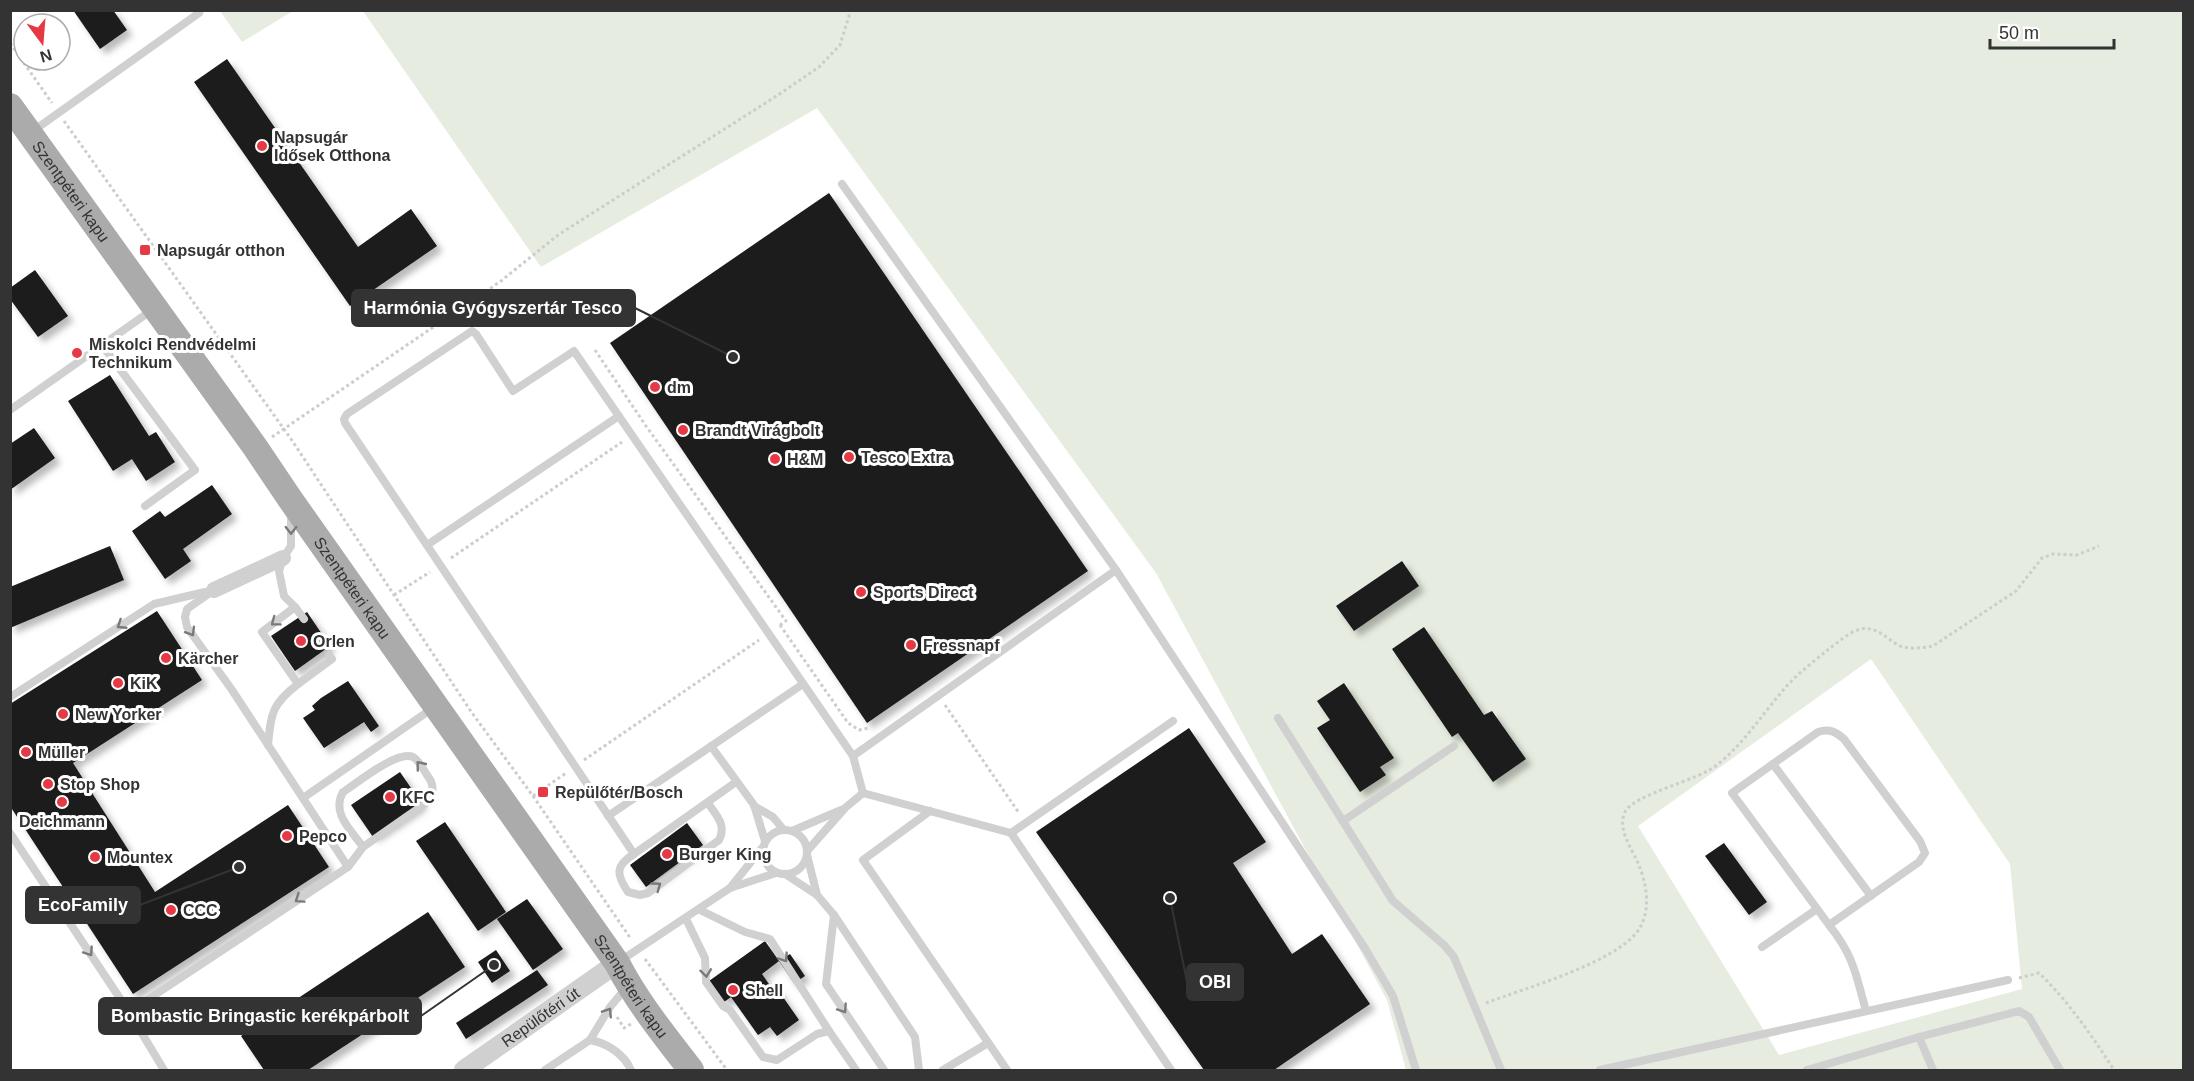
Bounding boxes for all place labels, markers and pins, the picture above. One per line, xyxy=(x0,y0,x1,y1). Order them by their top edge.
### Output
place label: Napsugár Idősek Otthona xyxy=(274,129,391,164)
marker: Napsugár Idősek Otthona xyxy=(255,139,269,153)
place label: Napsugár otthon xyxy=(157,242,285,259)
marker: Napsugár otthon xyxy=(138,243,152,257)
callout: Harmónia Gyógyszertár Tesco xyxy=(352,290,635,326)
place label: Miskolci Rendvédelmi Technikum xyxy=(89,336,256,371)
marker: Miskolci Rendvédelmi Technikum xyxy=(70,346,84,360)
place label: dm xyxy=(667,379,691,396)
marker: dm xyxy=(648,380,662,394)
place label: Brandt Virágbolt xyxy=(695,422,821,439)
marker: Brandt Virágbolt xyxy=(676,423,690,437)
place label: Tesco Extra xyxy=(861,449,951,466)
marker: Tesco Extra xyxy=(842,450,856,464)
place label: H&M xyxy=(787,451,823,468)
marker: H&M xyxy=(768,452,782,466)
place label: Sports Direct xyxy=(873,584,974,601)
marker: Sports Direct xyxy=(854,585,868,599)
place label: Orlen xyxy=(313,633,355,650)
marker: Orlen xyxy=(294,634,308,648)
place label: Fressnapf xyxy=(923,637,1000,654)
marker: Fressnapf xyxy=(904,638,918,652)
place label: Kärcher xyxy=(178,650,238,667)
marker: Kärcher xyxy=(159,651,173,665)
place label: KiK xyxy=(130,675,158,692)
marker: KiK xyxy=(111,676,125,690)
place label: New Yorker xyxy=(75,706,162,723)
marker: New Yorker xyxy=(56,707,70,721)
place label: Müller xyxy=(38,744,85,761)
marker: Müller xyxy=(19,745,33,759)
place label: Stop Shop xyxy=(60,776,140,793)
marker: Stop Shop xyxy=(41,777,55,791)
place label: Repülőtér/Bosch xyxy=(555,784,683,801)
marker: Repülőtér/Bosch xyxy=(536,785,550,799)
place label: KFC xyxy=(402,789,435,806)
marker: KFC xyxy=(383,790,397,804)
marker: Deichmann xyxy=(55,795,69,809)
place label: Deichmann xyxy=(19,813,105,830)
place label: Pepco xyxy=(299,828,347,845)
marker: Pepco xyxy=(280,829,294,843)
place label: Burger King xyxy=(679,846,771,863)
marker: Burger King xyxy=(660,847,674,861)
place label: Mountex xyxy=(107,849,173,866)
marker: Mountex xyxy=(88,850,102,864)
callout: EcoFamily xyxy=(26,887,140,923)
place label: CCC xyxy=(183,902,218,919)
marker: CCC xyxy=(164,903,178,917)
callout: OBI xyxy=(1187,964,1243,1000)
place label: Shell xyxy=(745,982,783,999)
marker: Shell xyxy=(726,983,740,997)
callout: Bombastic Bringastic kerékpárbolt xyxy=(99,998,421,1034)

